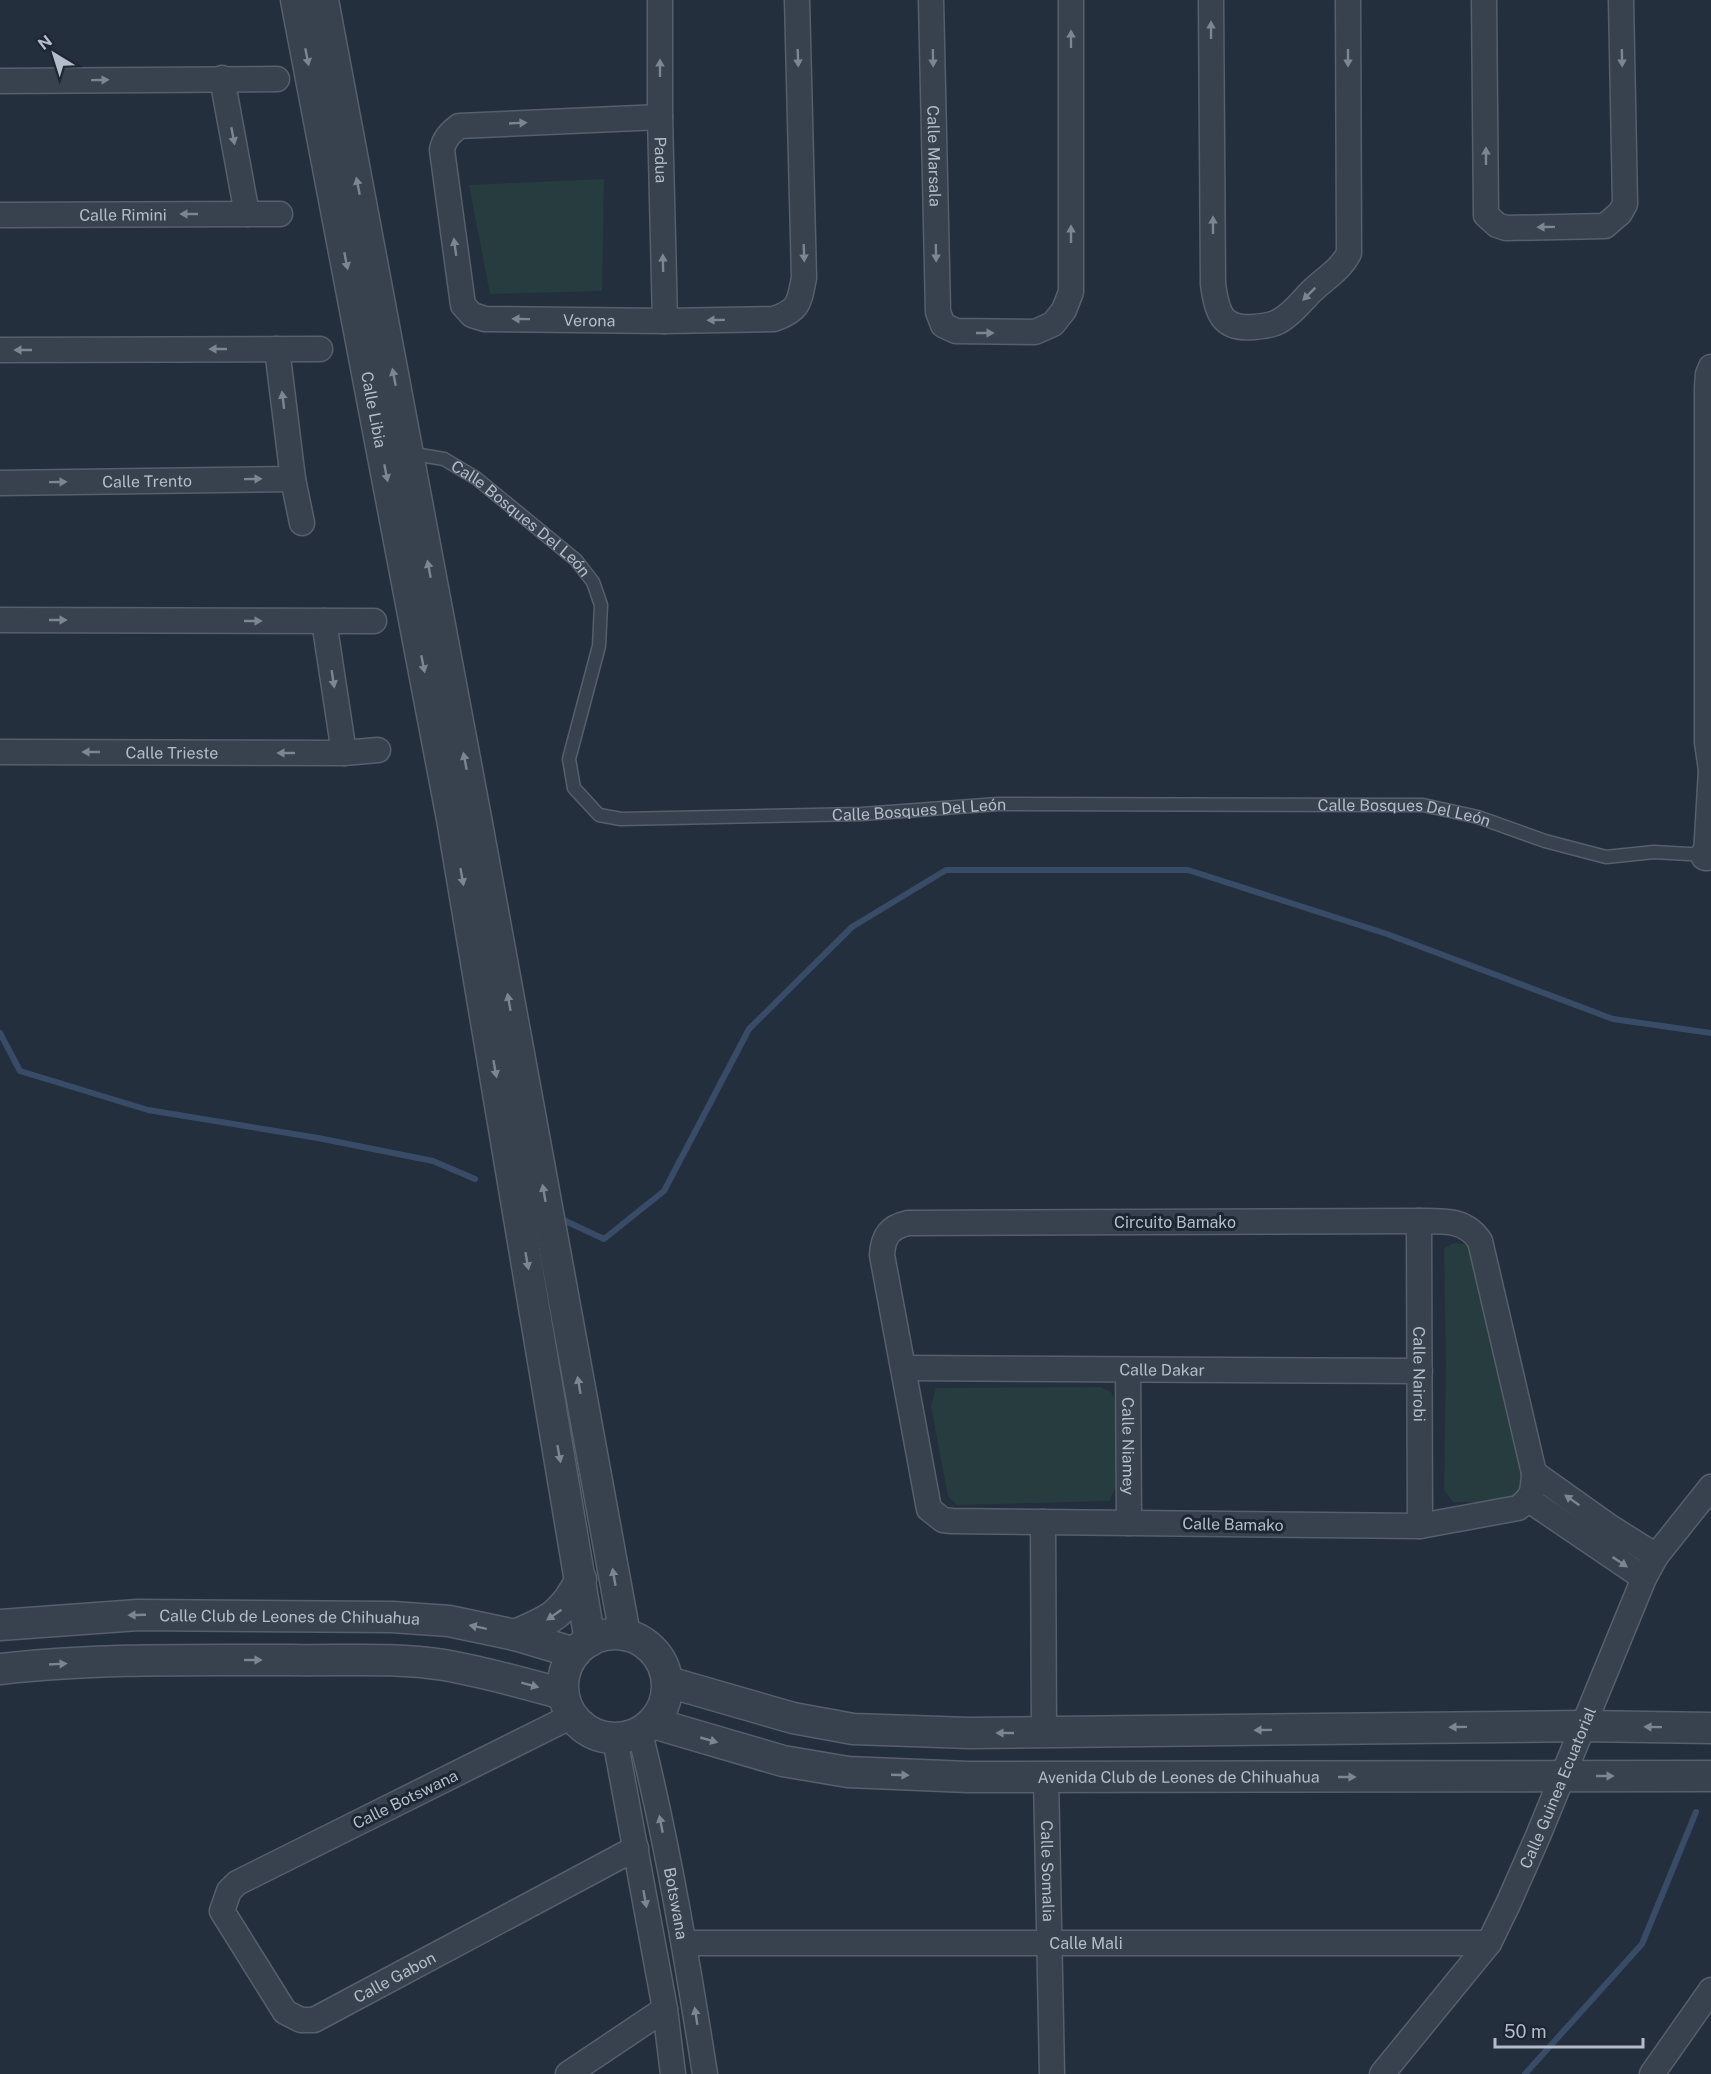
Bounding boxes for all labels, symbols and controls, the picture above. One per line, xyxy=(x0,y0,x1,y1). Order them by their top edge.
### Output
one-way arrow xyxy=(1206,21,1216,40)
north arrow xyxy=(24,24,84,84)
one-way arrow xyxy=(1066,29,1076,48)
text: N xyxy=(34,31,56,54)
one-way arrow xyxy=(303,48,312,67)
one-way arrow xyxy=(794,49,803,68)
one-way arrow xyxy=(928,49,937,68)
one-way arrow xyxy=(1343,49,1353,68)
one-way arrow xyxy=(1617,49,1627,68)
one-way arrow xyxy=(655,58,665,77)
one-way arrow xyxy=(91,75,110,84)
street label: Calle Marsala xyxy=(923,105,945,207)
one-way arrow xyxy=(508,119,527,128)
one-way arrow xyxy=(229,126,238,145)
street label: Padua xyxy=(650,136,671,184)
one-way arrow xyxy=(1481,147,1490,166)
one-way arrow xyxy=(353,176,362,195)
street label: Calle Rimini xyxy=(79,205,167,225)
one-way arrow xyxy=(179,209,198,219)
one-way arrow xyxy=(1208,216,1218,235)
one-way arrow xyxy=(1537,223,1556,232)
one-way arrow xyxy=(1066,224,1076,243)
one-way arrow xyxy=(451,237,460,256)
one-way arrow xyxy=(799,244,808,263)
one-way arrow xyxy=(932,244,941,263)
one-way arrow xyxy=(342,251,351,270)
one-way arrow xyxy=(659,253,668,272)
one-way arrow xyxy=(1301,287,1316,301)
street label: Verona xyxy=(563,311,615,330)
one-way arrow xyxy=(511,314,530,324)
one-way arrow xyxy=(706,316,725,325)
one-way arrow xyxy=(976,328,995,338)
one-way arrow xyxy=(209,344,228,354)
one-way arrow xyxy=(14,345,33,355)
one-way arrow xyxy=(389,368,398,387)
street label: Calle Libia xyxy=(357,370,390,450)
one-way arrow xyxy=(279,390,288,409)
street label: Calle Bosques Del León xyxy=(448,456,594,581)
one-way arrow xyxy=(382,463,391,482)
street label: Calle Trento xyxy=(102,471,192,492)
one-way arrow xyxy=(244,475,263,484)
one-way arrow xyxy=(49,477,68,487)
one-way arrow xyxy=(424,559,433,578)
one-way arrow xyxy=(49,615,68,625)
one-way arrow xyxy=(244,616,263,626)
one-way arrow xyxy=(419,655,428,674)
one-way arrow xyxy=(328,670,337,689)
street label: Calle Trieste xyxy=(126,743,218,763)
one-way arrow xyxy=(81,747,100,757)
one-way arrow xyxy=(276,748,295,758)
one-way arrow xyxy=(460,751,469,770)
street label: Calle Bosques Del León xyxy=(832,795,1006,825)
street label: Calle Bosques Del León xyxy=(1318,796,1493,831)
one-way arrow xyxy=(458,867,467,886)
one-way arrow xyxy=(504,992,513,1011)
one-way arrow xyxy=(490,1060,499,1079)
one-way arrow xyxy=(539,1184,548,1203)
street label: Circuito Bamako xyxy=(1114,1213,1236,1232)
one-way arrow xyxy=(523,1252,532,1271)
street label: Calle Nairobi xyxy=(1409,1326,1429,1422)
street label: Calle Dakar xyxy=(1119,1360,1205,1380)
one-way arrow xyxy=(574,1376,583,1395)
street label: Calle Niamey xyxy=(1118,1397,1138,1495)
one-way arrow xyxy=(555,1444,564,1463)
one-way arrow xyxy=(1565,1494,1581,1506)
street label: Calle Bamako xyxy=(1182,1514,1284,1535)
one-way arrow xyxy=(1612,1556,1628,1568)
one-way arrow xyxy=(609,1567,618,1586)
street label: Calle Club de Leones de Chihuahua xyxy=(159,1606,421,1629)
one-way arrow xyxy=(547,1609,563,1621)
one-way arrow xyxy=(127,1611,146,1620)
one-way arrow xyxy=(469,1622,487,1632)
one-way arrow xyxy=(244,1655,263,1665)
one-way arrow xyxy=(49,1659,68,1668)
one-way arrow xyxy=(521,1680,539,1690)
street label: Calle Guinea Ecuatorial xyxy=(1516,1704,1600,1872)
one-way arrow xyxy=(1643,1722,1662,1732)
one-way arrow xyxy=(1448,1723,1467,1732)
one-way arrow xyxy=(1253,1725,1272,1735)
one-way arrow xyxy=(995,1728,1014,1738)
one-way arrow xyxy=(700,1736,718,1745)
street label: Calle Botswana xyxy=(350,1766,461,1833)
street label: Avenida Club de Leones de Chihuahua xyxy=(1037,1768,1320,1787)
one-way arrow xyxy=(890,1770,909,1779)
one-way arrow xyxy=(1595,1771,1614,1781)
one-way arrow xyxy=(1337,1772,1356,1782)
one-way arrow xyxy=(656,1815,665,1834)
street label: Calle Somalia xyxy=(1037,1820,1058,1922)
street label: Botswana xyxy=(660,1866,692,1941)
one-way arrow xyxy=(641,1890,650,1909)
street label: Calle Mali xyxy=(1049,1934,1123,1953)
street label: Calle Gabon xyxy=(351,1948,439,2007)
one-way arrow xyxy=(691,2007,700,2026)
scale bar xyxy=(1495,2011,1644,2049)
text: 50 m xyxy=(1504,2021,1547,2042)

